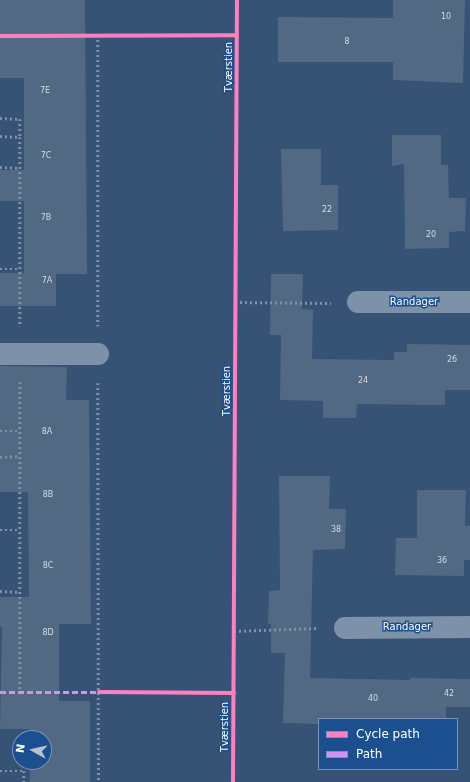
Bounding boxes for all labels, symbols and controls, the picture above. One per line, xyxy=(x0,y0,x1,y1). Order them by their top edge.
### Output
house number: 10 xyxy=(441,12,451,22)
house number: 8 xyxy=(344,37,350,47)
street label: Tværstien xyxy=(223,42,235,92)
house number: 7E xyxy=(40,86,50,96)
house number: 7C xyxy=(41,151,51,161)
house number: 22 xyxy=(322,205,332,215)
house number: 7B xyxy=(41,213,51,223)
house number: 20 xyxy=(426,230,436,240)
house number: 7A xyxy=(42,276,52,286)
street label: Randager xyxy=(390,296,438,308)
house number: 26 xyxy=(447,355,457,365)
street label: Tværstien xyxy=(221,366,233,416)
house number: 24 xyxy=(358,376,368,386)
house number: 8A xyxy=(42,427,52,437)
house number: 8B xyxy=(43,490,53,500)
house number: 38 xyxy=(331,525,341,535)
house number: 36 xyxy=(437,556,447,566)
house number: 8C xyxy=(43,561,53,571)
street label: Randager xyxy=(383,621,431,633)
house number: 8D xyxy=(42,628,54,638)
house number: 42 xyxy=(444,689,454,699)
house number: 40 xyxy=(368,694,378,704)
street label: Tværstien xyxy=(219,702,231,752)
legend xyxy=(318,718,458,770)
text: Cycle path xyxy=(356,727,420,741)
north arrow xyxy=(12,730,52,770)
text: N xyxy=(14,743,28,754)
text: Path xyxy=(356,747,382,761)

